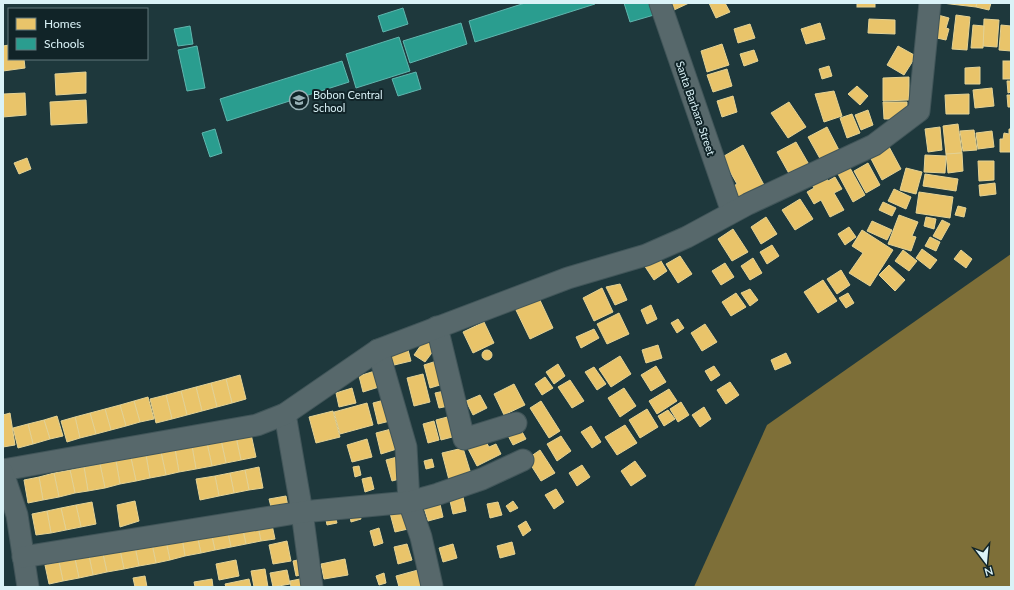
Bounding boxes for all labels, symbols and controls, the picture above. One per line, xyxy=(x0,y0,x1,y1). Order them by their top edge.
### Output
legend xyxy=(8,8,148,60)
text: Homes xyxy=(44,16,81,31)
text: Schools xyxy=(44,36,85,51)
street label: Santa Barbara Street xyxy=(674,59,718,157)
place label: Bobon Central School xyxy=(313,88,383,114)
school or university icon: Bobon Central School xyxy=(288,89,310,111)
north arrow xyxy=(966,542,1006,582)
text: N xyxy=(983,565,995,580)

